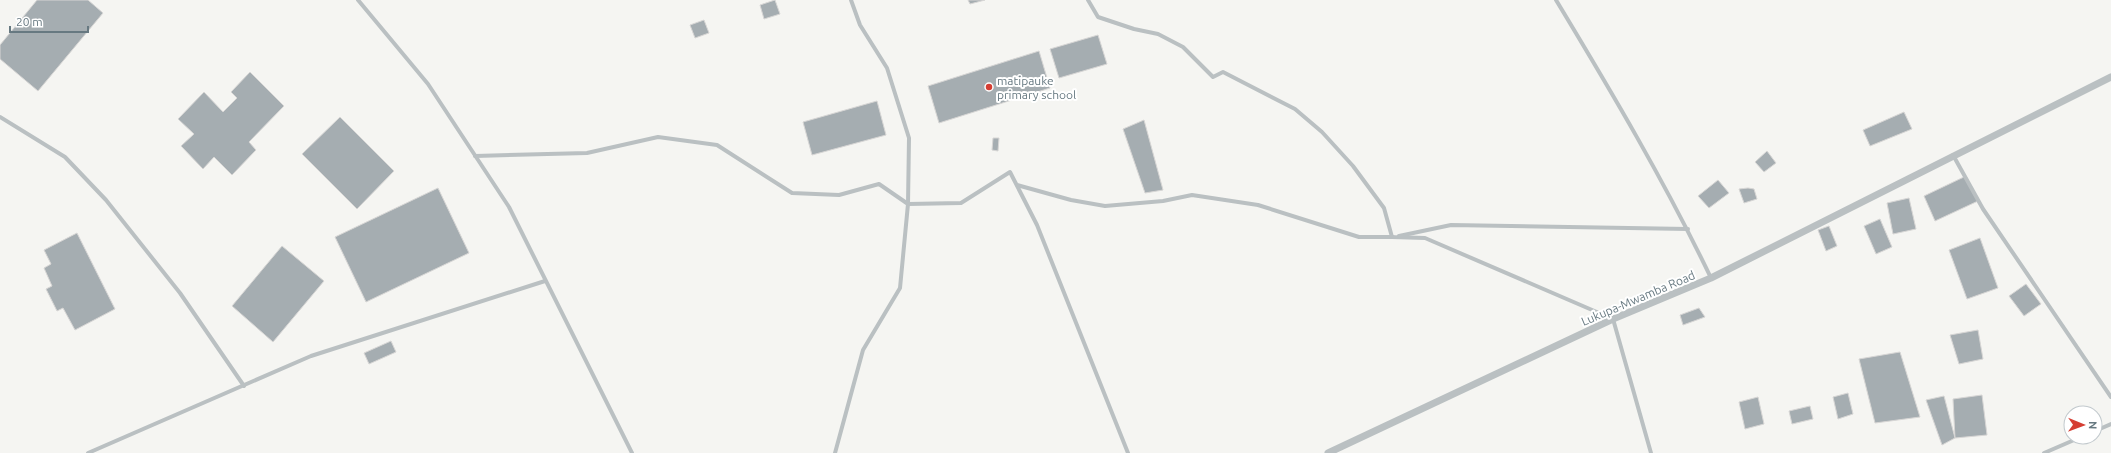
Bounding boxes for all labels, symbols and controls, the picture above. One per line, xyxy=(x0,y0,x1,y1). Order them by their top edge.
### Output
scale bar xyxy=(10,8,88,34)
text: 20 m xyxy=(16,15,43,28)
place label: matipauke primary school xyxy=(997,74,1076,101)
marker: matipauke primary school xyxy=(984,82,994,92)
street label: Lukupa-Mwamba Road xyxy=(1579,268,1697,328)
north arrow xyxy=(2063,405,2103,445)
text: N xyxy=(2087,421,2099,429)

